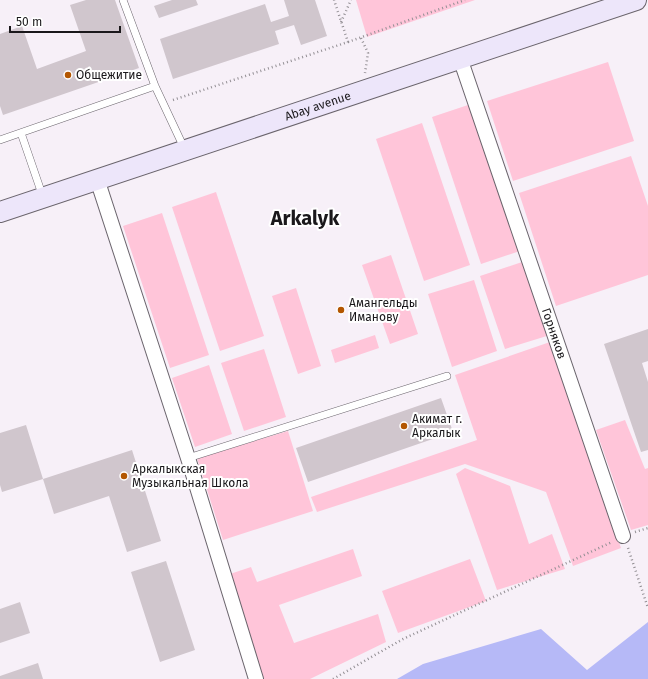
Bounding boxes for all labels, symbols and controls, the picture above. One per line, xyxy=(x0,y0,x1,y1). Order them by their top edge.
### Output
scale bar xyxy=(10,8,120,34)
text: 50 m xyxy=(16,15,42,29)
place label: Общежитие xyxy=(76,68,142,82)
marker: Общежитие xyxy=(63,70,73,80)
street label: Abay avenue xyxy=(283,89,353,124)
district label: Arkalyk xyxy=(270,206,340,230)
place label: Амангельды Иманову xyxy=(349,296,417,324)
marker: Амангельды Иманову xyxy=(336,305,346,315)
street label: Горняков xyxy=(539,306,569,361)
place label: Акимат г. Аркалык xyxy=(412,412,462,440)
marker: Акимат г. Аркалык xyxy=(399,421,409,431)
place label: Аркалыкская Музыкальная Школа xyxy=(132,462,249,490)
marker: Аркалыкская Музыкальная Школа xyxy=(119,471,129,481)

